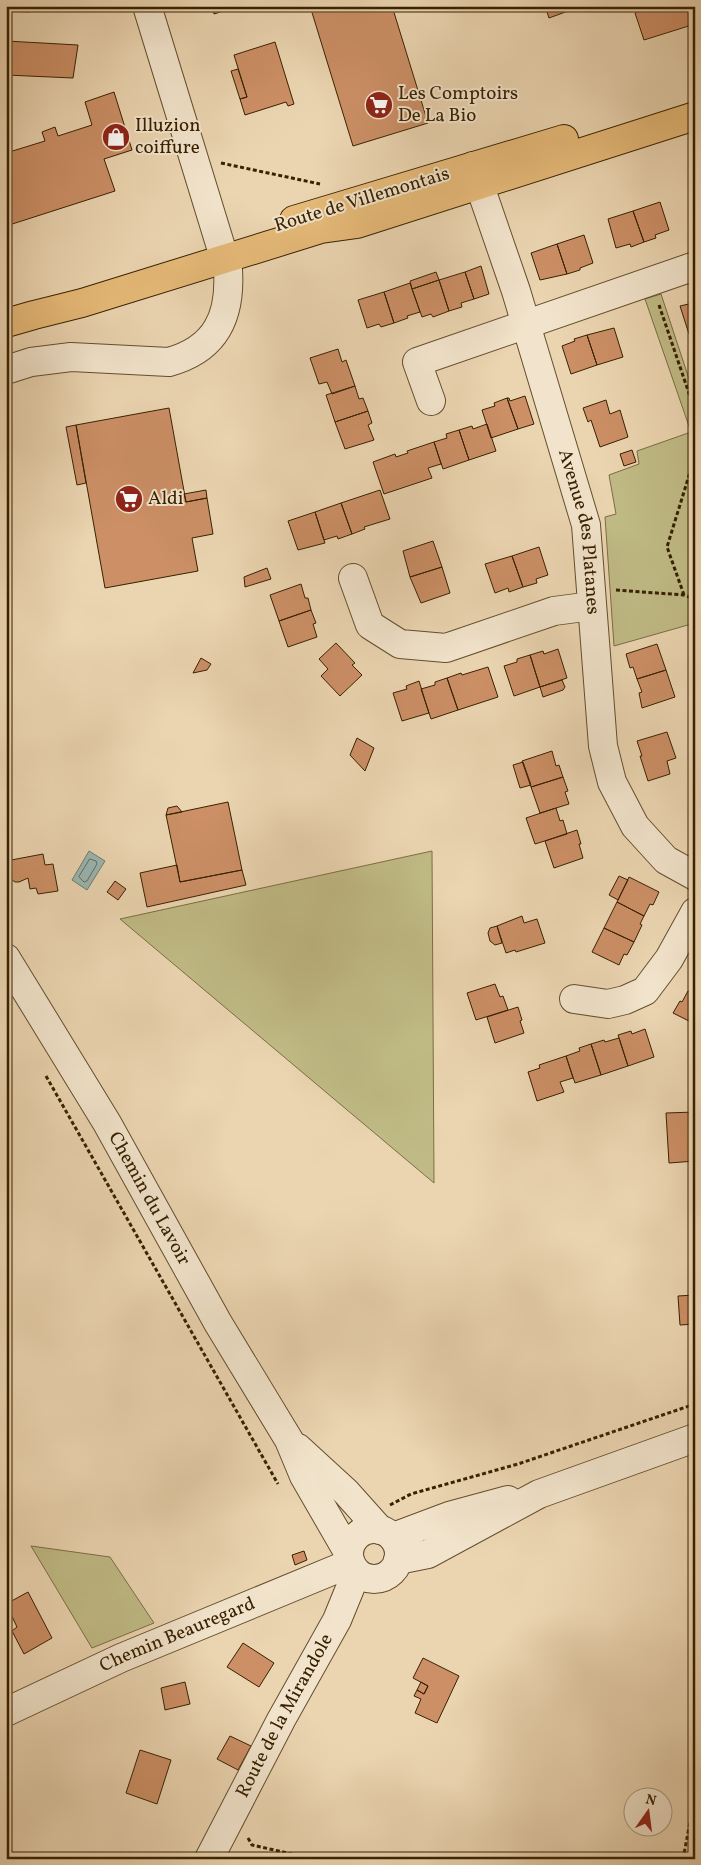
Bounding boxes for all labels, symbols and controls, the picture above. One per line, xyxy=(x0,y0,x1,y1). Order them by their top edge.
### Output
place label: Les Comptoirs De La Bio xyxy=(398,81,518,129)
supermarket icon: Les Comptoirs De La Bio xyxy=(364,90,394,120)
place label: Illuzion coiffure xyxy=(135,113,201,161)
shop icon: Illuzion coiffure xyxy=(101,122,131,152)
street label: Route de Villemontais xyxy=(271,161,453,239)
street label: Avenue des Platanes xyxy=(551,446,606,615)
supermarket icon: Aldi xyxy=(114,484,144,514)
place label: Aldi xyxy=(148,486,184,512)
street label: Chemin du Lavoir xyxy=(101,1127,197,1270)
street label: Chemin Beauregard xyxy=(95,1591,259,1679)
street label: Route de la Mirandole xyxy=(230,1629,340,1802)
north arrow xyxy=(624,1788,674,1838)
text: N xyxy=(644,1790,658,1811)

